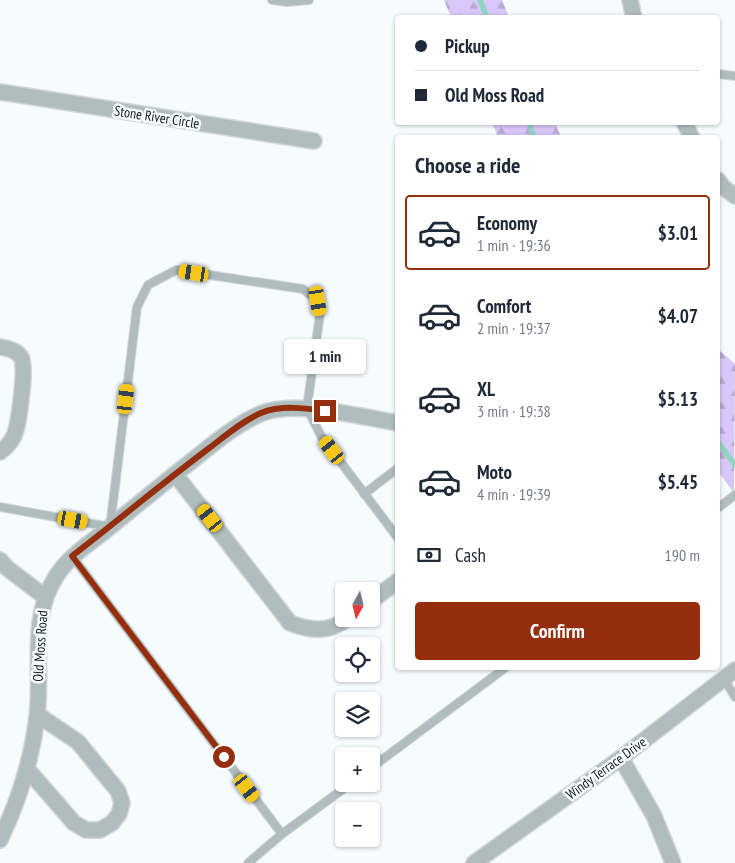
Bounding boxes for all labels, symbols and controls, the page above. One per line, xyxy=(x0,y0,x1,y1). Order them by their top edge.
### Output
text: Pickup xyxy=(445,34,490,58)
text: Old Moss Road xyxy=(445,83,544,107)
street label: Stone River Circle xyxy=(113,101,201,133)
text: Choose a ride xyxy=(415,151,520,179)
icon: car xyxy=(417,210,462,255)
text: Economy xyxy=(477,211,537,235)
text: $3.01 xyxy=(658,221,698,245)
text: 1 min · 19:36 xyxy=(477,235,551,255)
car xyxy=(178,263,209,283)
car xyxy=(308,285,327,317)
icon: car xyxy=(417,293,462,338)
text: Comfort xyxy=(477,294,531,318)
text: $4.07 xyxy=(658,304,698,328)
text: 2 min · 19:37 xyxy=(477,318,551,338)
callout: 1 min xyxy=(284,338,366,374)
text: 1 min xyxy=(309,346,341,366)
icon: car xyxy=(417,376,462,421)
text: XL xyxy=(477,377,495,401)
car xyxy=(116,383,135,415)
text: $5.13 xyxy=(658,387,698,411)
route end xyxy=(314,400,336,422)
text: 3 min · 19:38 xyxy=(477,401,551,421)
car xyxy=(316,434,347,466)
icon: car xyxy=(417,459,462,504)
text: Moto xyxy=(477,460,512,484)
text: $5.45 xyxy=(658,470,698,494)
text: 4 min · 19:39 xyxy=(477,484,551,504)
car xyxy=(194,502,225,534)
car xyxy=(56,510,89,530)
icon: cash xyxy=(415,541,443,569)
text: Cash xyxy=(455,543,486,567)
text: 190 m xyxy=(665,545,700,565)
north arrow xyxy=(335,582,380,628)
map controls xyxy=(335,582,380,847)
button: Confirm xyxy=(415,602,700,660)
street label: Old Moss Road xyxy=(29,610,51,682)
button: locate xyxy=(335,637,380,682)
button: layers xyxy=(335,692,380,737)
street label: Windy Terrace Drive xyxy=(562,733,650,803)
route start xyxy=(213,746,235,768)
button: + xyxy=(335,747,380,792)
car xyxy=(231,772,262,804)
button: − xyxy=(335,802,380,847)

